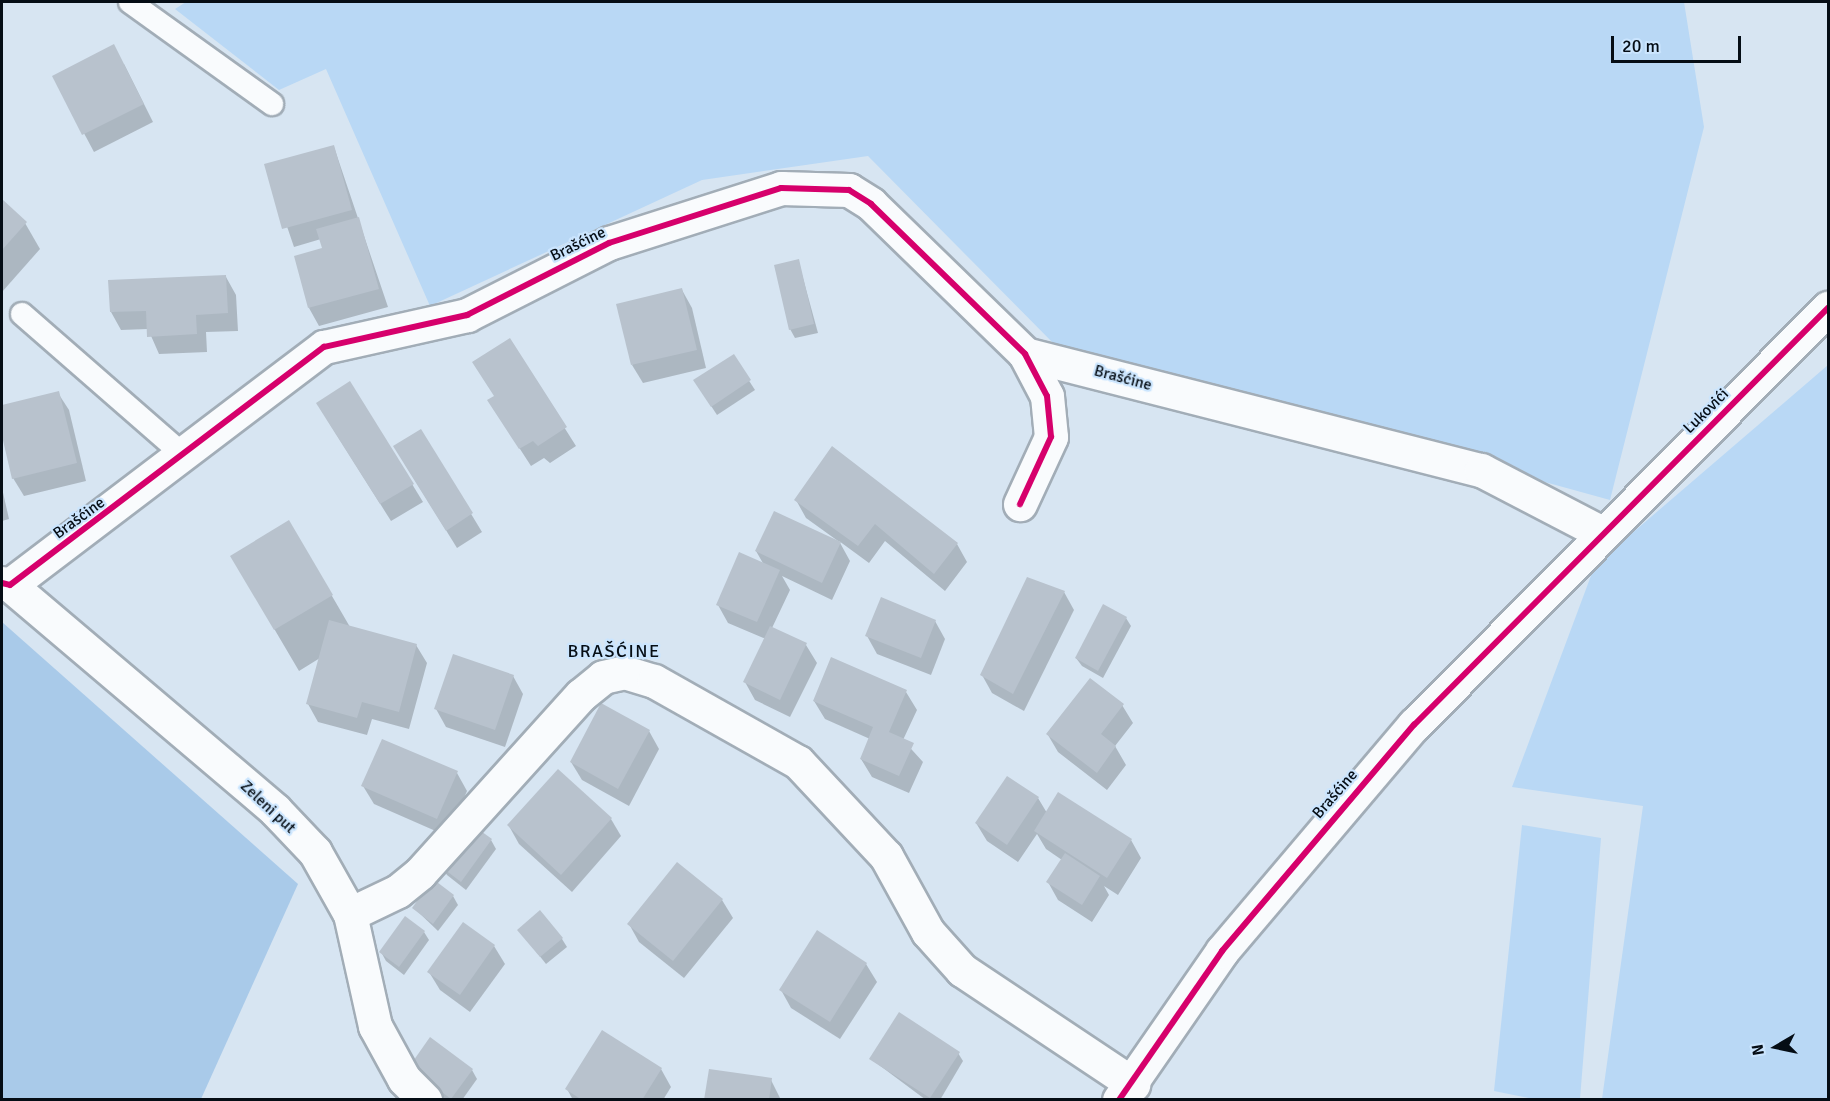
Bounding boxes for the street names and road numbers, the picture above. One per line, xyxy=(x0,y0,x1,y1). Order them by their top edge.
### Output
street label: Brašćine xyxy=(547,222,609,266)
street label: Brašćine xyxy=(1092,361,1154,395)
street label: Lukovići xyxy=(1679,384,1733,438)
street label: Brašćine xyxy=(49,493,109,543)
street label: Brašćine xyxy=(1308,765,1362,823)
street label: Zeleni put xyxy=(236,777,300,837)

